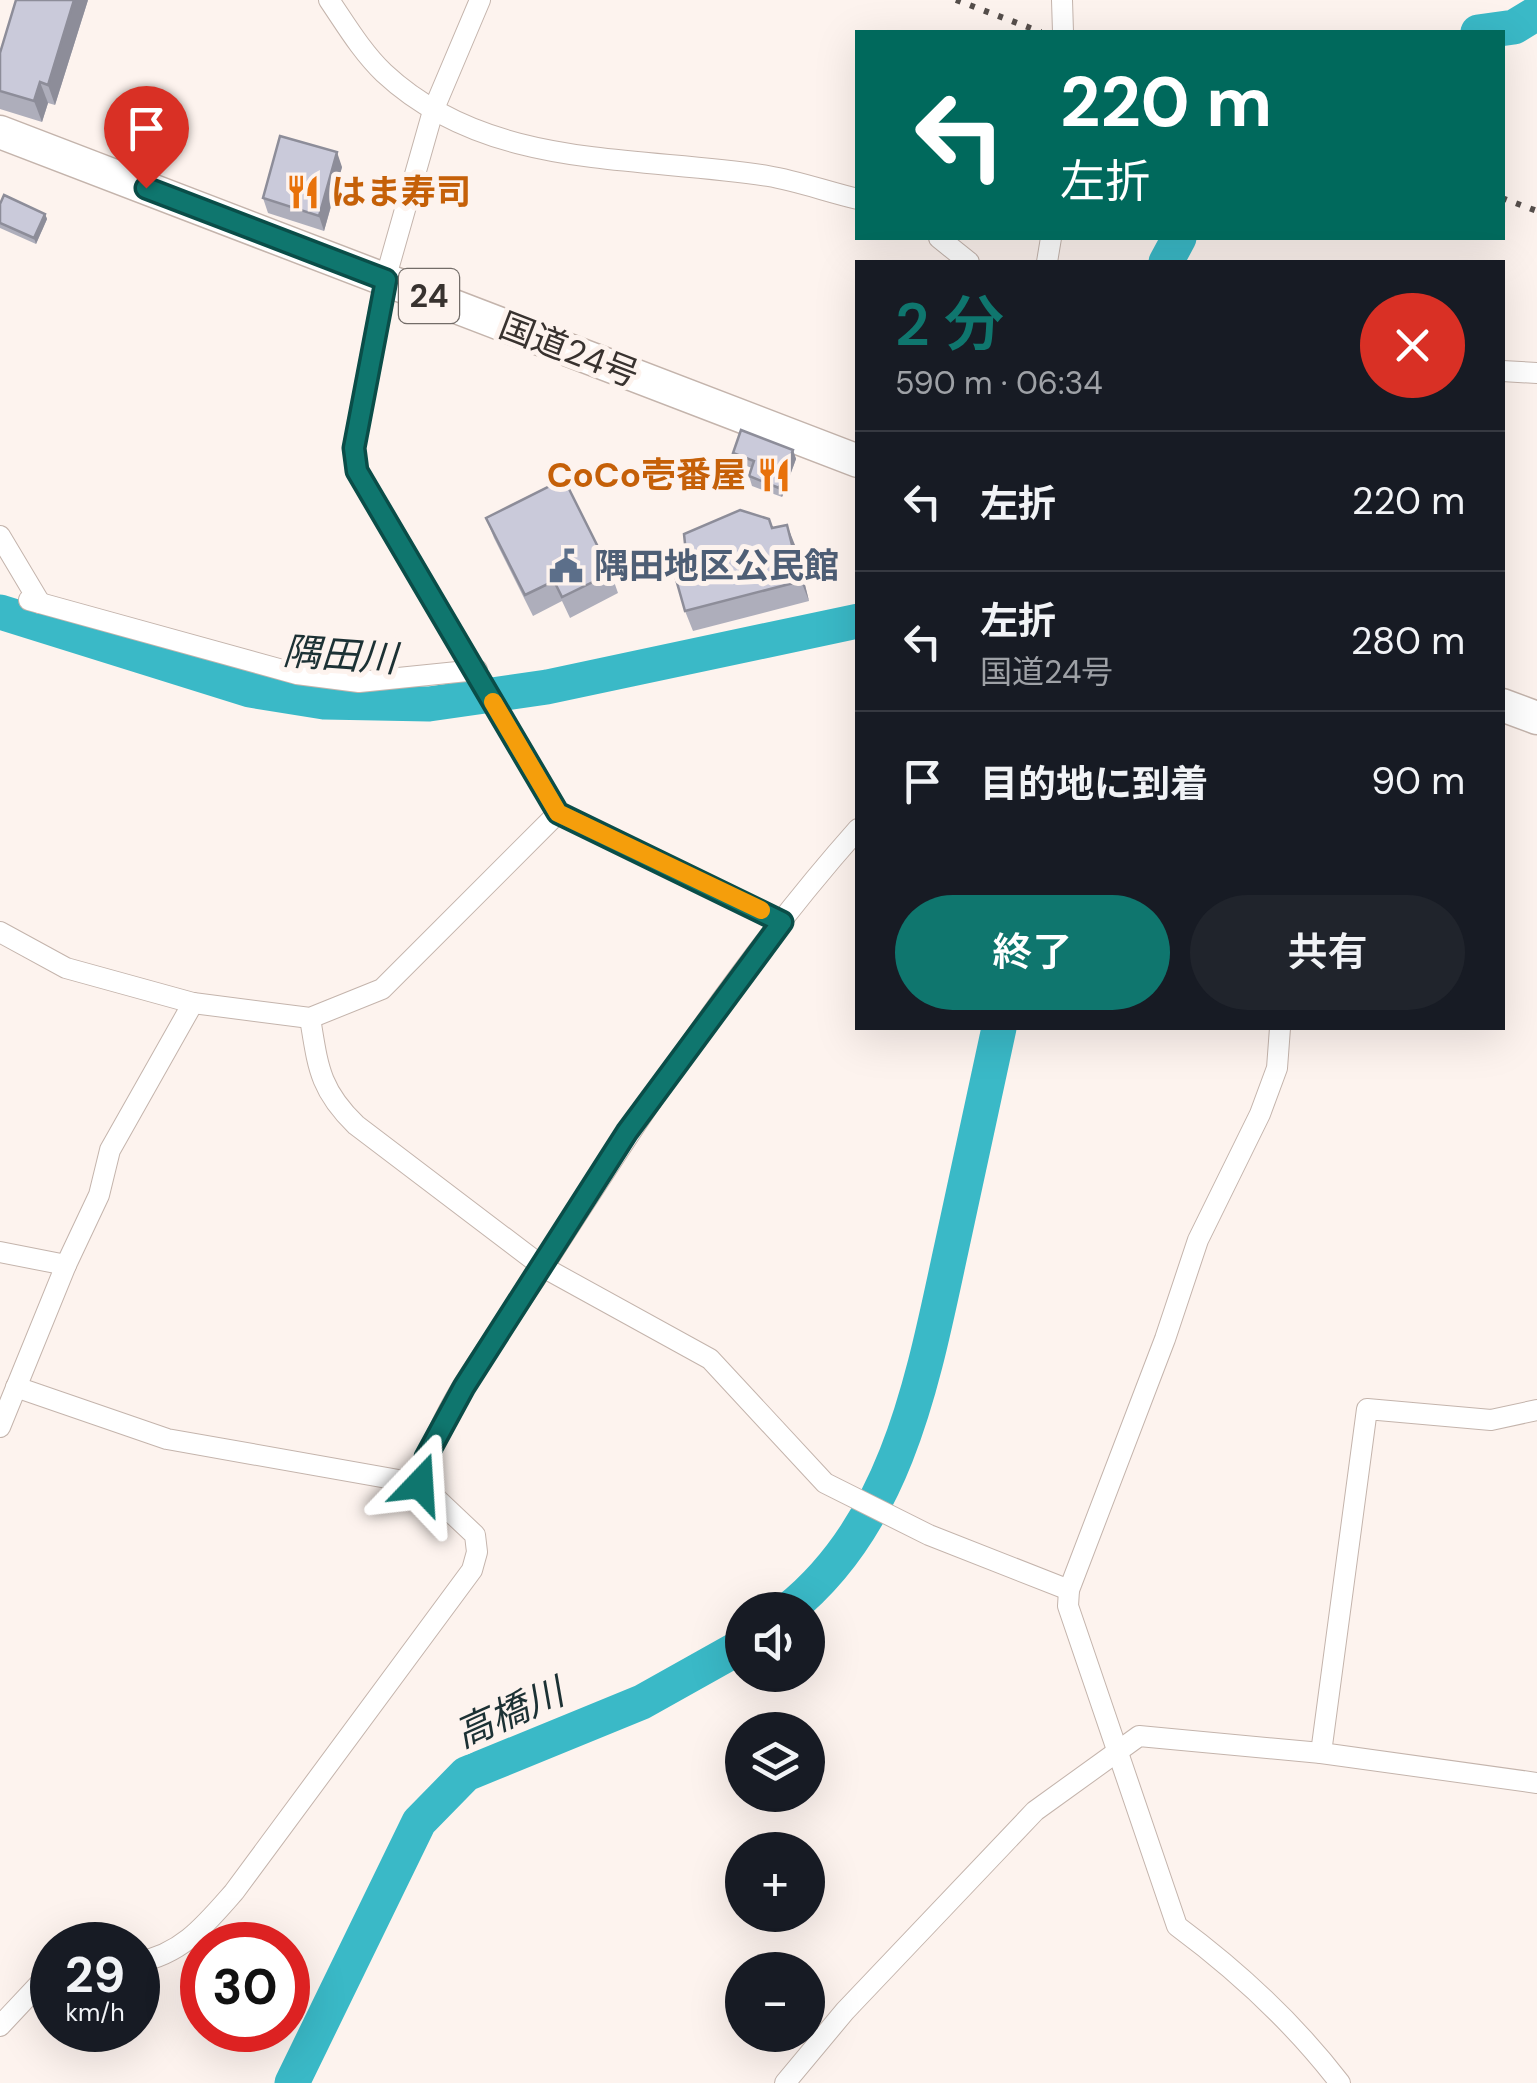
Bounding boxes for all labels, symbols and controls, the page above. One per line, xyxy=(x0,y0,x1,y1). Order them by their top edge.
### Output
text: 220 m xyxy=(1060,57,1272,148)
icon: left xyxy=(895,70,1025,200)
pin xyxy=(104,86,189,189)
icon: arrive xyxy=(119,101,174,156)
text: 左折 xyxy=(1060,152,1150,211)
place label: はま寿司 xyxy=(331,169,471,215)
restaurant icon: はま寿司 xyxy=(284,173,322,211)
road number: 24 xyxy=(399,269,459,323)
text: 2 分 xyxy=(895,285,1004,364)
button: close xyxy=(1360,293,1465,398)
street label: 国道24号 xyxy=(493,302,645,398)
text: 590 m · 06:34 xyxy=(895,362,1103,404)
place label: CoCo壱番屋 xyxy=(547,452,746,498)
restaurant icon: CoCo壱番屋 xyxy=(755,456,793,494)
icon: left xyxy=(895,474,950,529)
text: 220 m xyxy=(1352,476,1465,526)
text: 左折 xyxy=(980,479,1056,529)
place label: 隅田地区公民館 xyxy=(594,543,839,589)
public building icon: 隅田地区公民館 xyxy=(547,547,585,585)
text: 左折 xyxy=(980,596,1056,646)
icon: left xyxy=(895,614,950,669)
text: 280 m xyxy=(1351,616,1465,666)
water label: 隅田川 xyxy=(281,626,403,684)
text: 国道24号 xyxy=(980,651,1113,693)
icon: arrive xyxy=(895,754,950,809)
text: 90 m xyxy=(1371,756,1465,806)
text: 目的地に到着 xyxy=(980,759,1208,809)
button: 終了 xyxy=(895,895,1170,1010)
button: 共有 xyxy=(1190,895,1465,1010)
position arrow xyxy=(368,1432,472,1536)
map controls xyxy=(725,1592,825,2052)
button: sound xyxy=(725,1592,825,1692)
water label: 高橋川 xyxy=(447,1665,575,1759)
button: layers xyxy=(725,1712,825,1812)
button: + xyxy=(725,1832,825,1932)
speed limit sign: 30 xyxy=(180,1922,310,2052)
text: 29 xyxy=(65,1942,125,2008)
button: − xyxy=(725,1952,825,2052)
text: km/h xyxy=(65,1996,125,2029)

